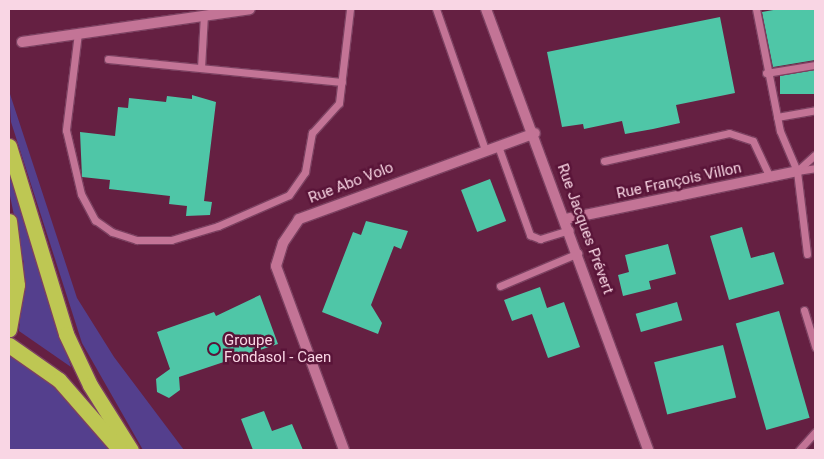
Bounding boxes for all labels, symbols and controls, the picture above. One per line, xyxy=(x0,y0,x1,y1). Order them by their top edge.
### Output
street label: Rue Abo Volo xyxy=(306,159,396,207)
street label: Rue François Villon xyxy=(615,159,743,203)
street label: Rue Jacques Prévert xyxy=(553,161,617,297)
place label: Groupe Fondasol - Caen xyxy=(224,331,331,366)
marker: Groupe Fondasol - Caen xyxy=(208,343,220,355)

